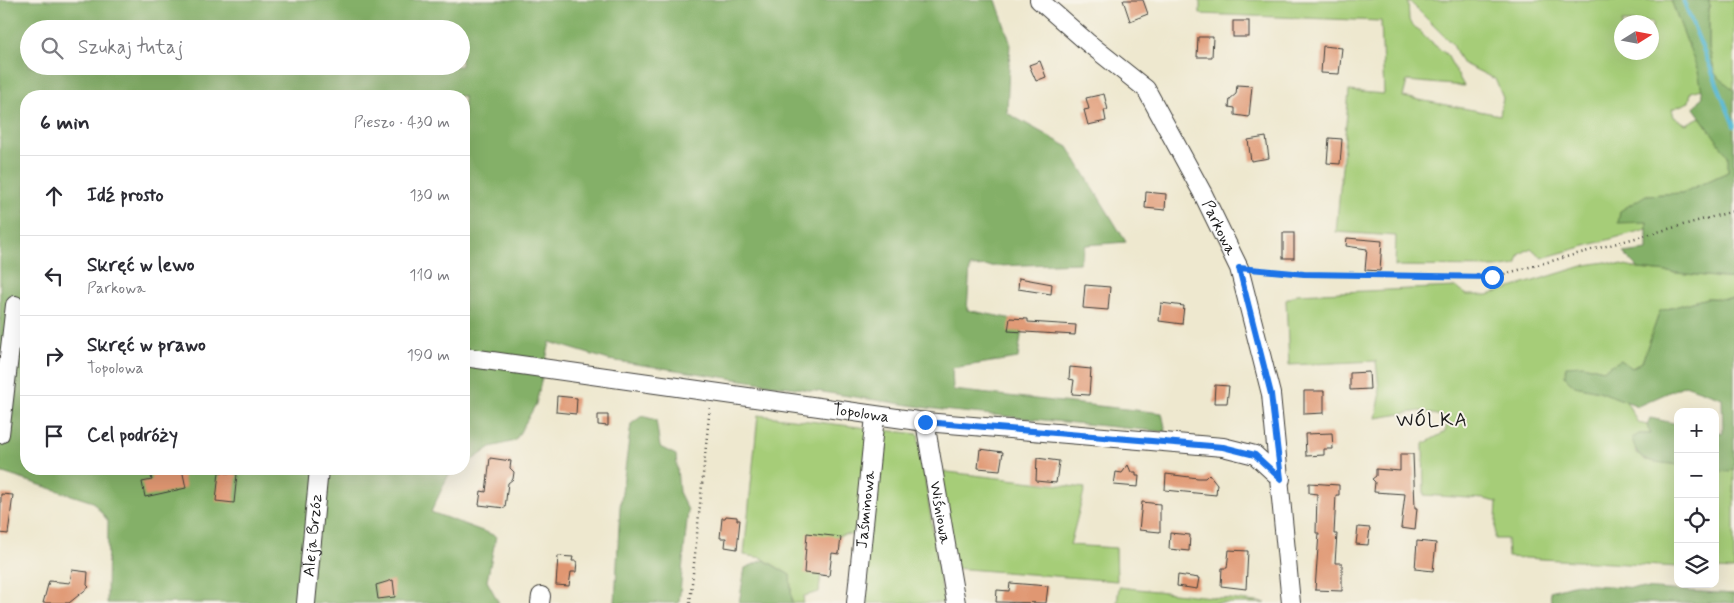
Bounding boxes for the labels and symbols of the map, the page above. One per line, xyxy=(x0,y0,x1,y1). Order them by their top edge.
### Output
north arrow xyxy=(1614,15,1659,60)
street label: Parkowa xyxy=(1197,197,1242,259)
route start xyxy=(1481,266,1504,289)
street label: Topolowa xyxy=(832,399,891,427)
district label: WÓLKA xyxy=(1396,408,1468,433)
route end xyxy=(914,411,937,434)
street label: Jaśminowa xyxy=(851,469,880,549)
street label: Wiśniowa xyxy=(925,480,956,546)
street label: Aleja Brzóz xyxy=(298,493,327,578)

